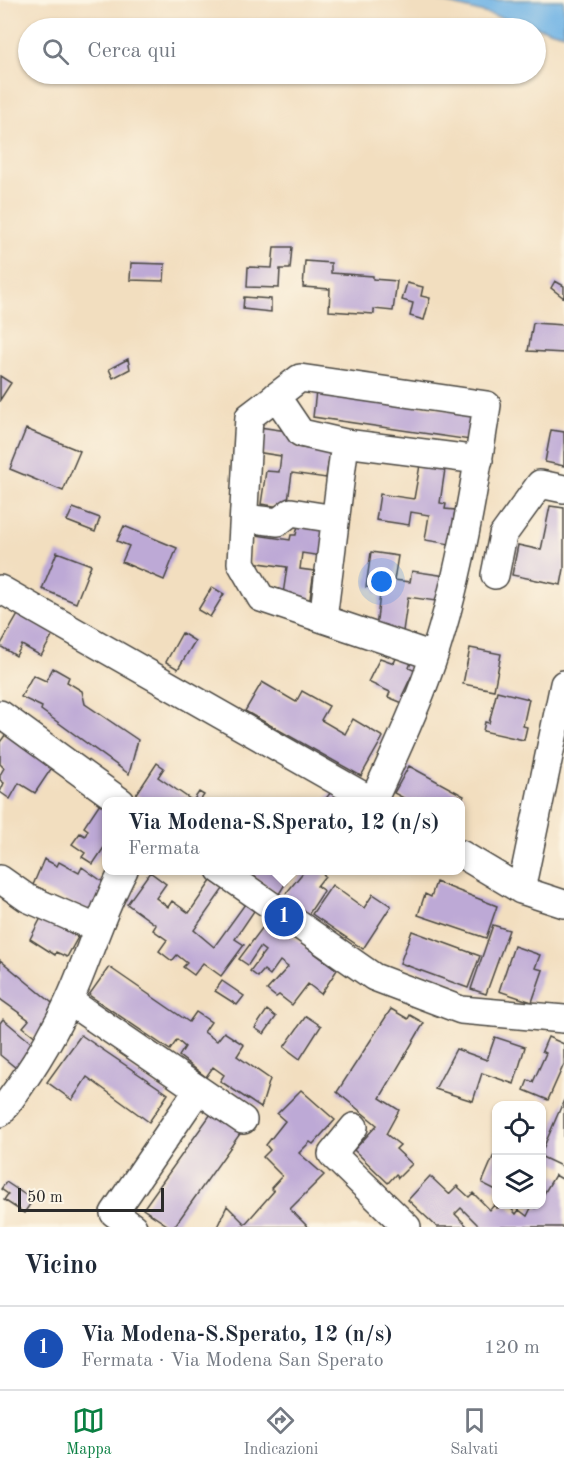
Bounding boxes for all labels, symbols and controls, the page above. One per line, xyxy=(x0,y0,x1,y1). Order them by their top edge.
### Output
search box xyxy=(18,18,546,84)
icon: search xyxy=(39,35,72,68)
text: Cerca qui xyxy=(87,40,176,62)
your location xyxy=(367,567,396,596)
popup xyxy=(102,797,465,875)
text: Via Modena-S.Sperato, 12 (n/s) xyxy=(128,812,439,834)
text: Fermata xyxy=(128,839,200,859)
pin: 1 xyxy=(264,894,304,940)
map controls xyxy=(492,1101,546,1209)
button: locate xyxy=(492,1101,546,1155)
button: layers xyxy=(492,1155,546,1209)
scale bar xyxy=(18,1185,164,1212)
text: 50 m xyxy=(27,1190,63,1206)
text: Vicino xyxy=(24,1253,98,1279)
text: Via Modena-S.Sperato, 12 (n/s) xyxy=(81,1324,392,1346)
text: 1 xyxy=(38,1338,49,1358)
text: 120 m xyxy=(484,1338,540,1358)
text: Fermata · Via Modena San Sperato xyxy=(81,1351,384,1371)
tab: Mappa xyxy=(66,1404,112,1460)
tab: Indicazioni xyxy=(244,1404,318,1460)
tab: Salvati xyxy=(450,1404,498,1460)

